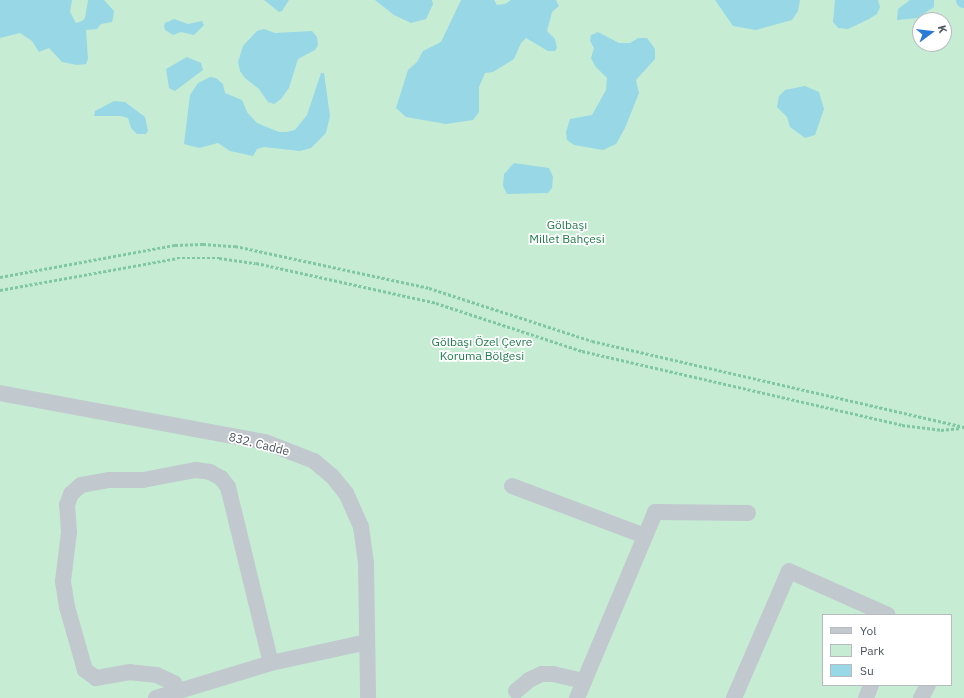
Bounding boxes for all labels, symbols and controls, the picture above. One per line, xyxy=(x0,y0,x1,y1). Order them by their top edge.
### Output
north arrow xyxy=(912,12,952,52)
text: K xyxy=(935,24,950,35)
park label: Gölbaşı Millet Bahçesi xyxy=(529,218,605,246)
park label: Gölbaşı Özel Çevre Koruma Bölgesi xyxy=(432,335,532,363)
street label: 832. Cadde xyxy=(227,430,291,458)
legend xyxy=(822,614,952,686)
text: Yol xyxy=(860,623,877,638)
text: Park xyxy=(860,643,884,658)
text: Su xyxy=(860,663,874,678)

